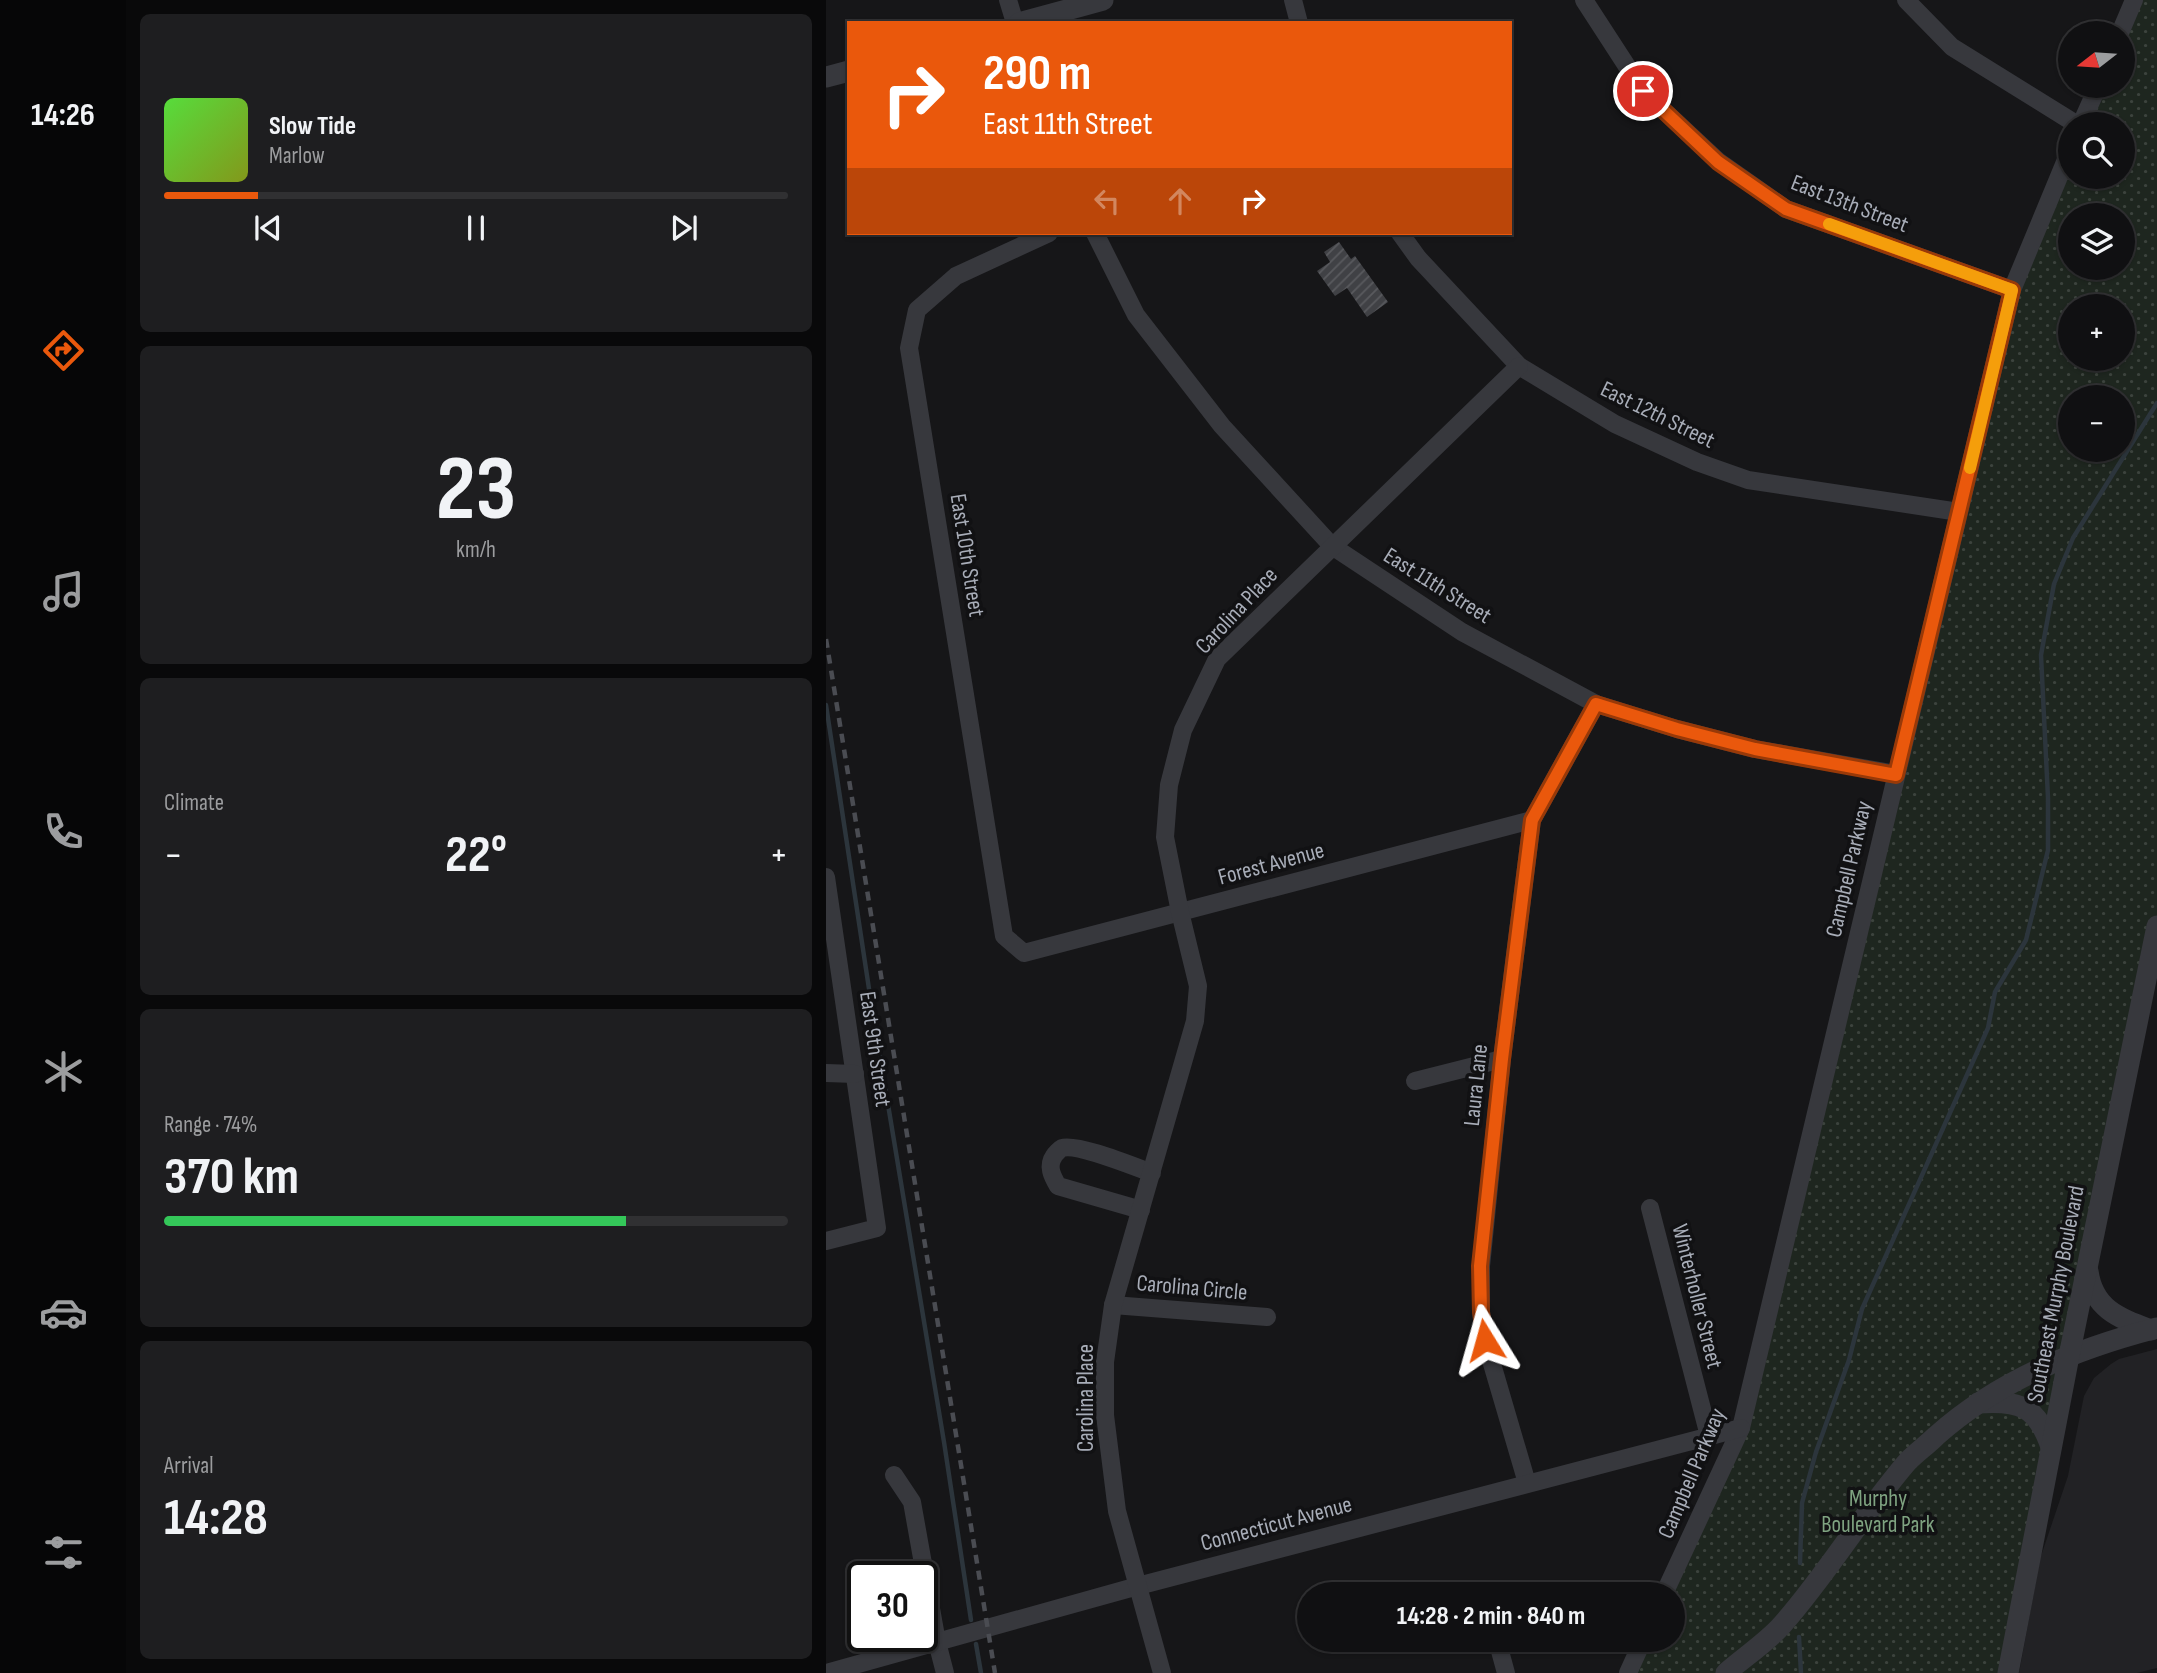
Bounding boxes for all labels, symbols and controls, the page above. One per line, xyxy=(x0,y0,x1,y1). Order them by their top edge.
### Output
north arrow xyxy=(2058,21,2135,98)
map controls xyxy=(2058,21,2135,462)
text: 290 m xyxy=(983,45,1091,104)
icon: right xyxy=(868,49,959,140)
pin xyxy=(1613,61,1673,121)
icon: arrive xyxy=(1624,72,1662,110)
text: 14:26 xyxy=(31,96,95,135)
text: East 11th Street xyxy=(983,105,1153,144)
text: Slow Tide xyxy=(269,111,356,142)
button: search xyxy=(2058,112,2135,189)
text: Marlow xyxy=(269,142,325,170)
street label: East 13th Street xyxy=(1787,169,1912,239)
icon: left xyxy=(1088,182,1126,220)
icon: ahead xyxy=(1161,182,1199,220)
icon: right xyxy=(1234,182,1272,220)
button: layers xyxy=(2058,203,2135,280)
icon: previous xyxy=(249,209,287,247)
icon: pause xyxy=(457,209,495,247)
icon: next xyxy=(665,209,703,247)
button: + xyxy=(2058,294,2135,371)
icon: directions xyxy=(39,326,88,375)
street label: East 12th Street xyxy=(1596,375,1719,455)
button: − xyxy=(2058,385,2135,462)
text: 23 xyxy=(436,436,516,545)
street label: East 10th Street xyxy=(943,492,991,619)
text: km/h xyxy=(456,536,496,564)
street label: East 11th Street xyxy=(1378,542,1497,630)
street label: Carolina Place xyxy=(1190,562,1284,660)
icon: music xyxy=(39,567,88,616)
text: Climate xyxy=(164,789,224,817)
street label: Campbell Parkway xyxy=(1820,798,1878,940)
icon: phone xyxy=(39,807,88,856)
text: 22° xyxy=(445,824,507,887)
text: − xyxy=(164,833,183,878)
text: + xyxy=(769,833,788,878)
street label: Forest Avenue xyxy=(1215,836,1327,892)
street label: East 9th Street xyxy=(853,990,897,1109)
street label: Laura Lane xyxy=(1458,1043,1494,1127)
icon: climate xyxy=(39,1047,88,1096)
text: Range · 74% xyxy=(164,1111,258,1139)
text: 370 km xyxy=(164,1146,299,1209)
street label: Southeast Murphy Boulevard xyxy=(2021,1183,2091,1405)
street label: Winterholler Street xyxy=(1666,1221,1729,1371)
street label: Carolina Circle xyxy=(1135,1269,1249,1307)
icon: car xyxy=(39,1288,88,1337)
position arrow xyxy=(1448,1303,1522,1377)
street label: Carolina Place xyxy=(1072,1344,1100,1452)
street label: Campbell Parkway xyxy=(1652,1404,1732,1543)
text: Arrival xyxy=(164,1452,213,1480)
park label: Murphy Boulevard Park xyxy=(1821,1485,1935,1539)
text: 14:28 xyxy=(164,1487,268,1550)
street label: Connecticut Avenue xyxy=(1198,1490,1355,1558)
icon: filters xyxy=(39,1528,88,1577)
speed limit sign: 30 xyxy=(847,1561,938,1652)
text: 14:28 · 2 min · 840 m xyxy=(1397,1601,1585,1632)

